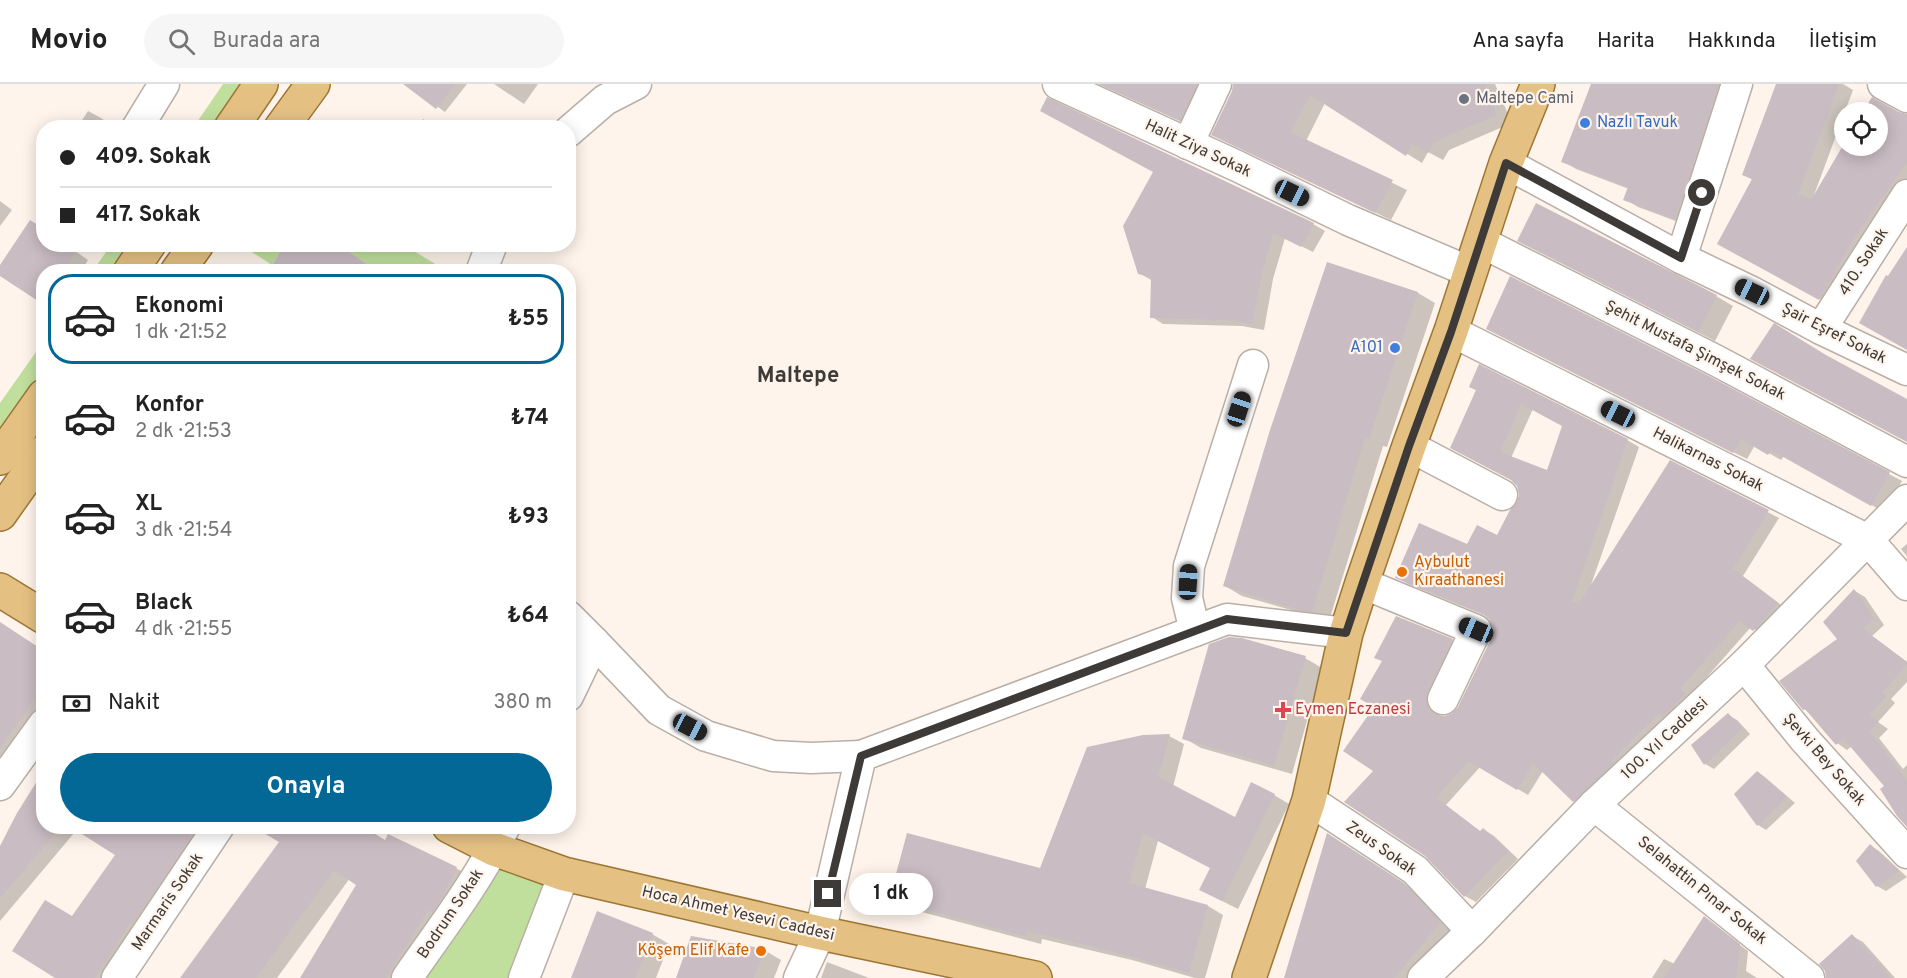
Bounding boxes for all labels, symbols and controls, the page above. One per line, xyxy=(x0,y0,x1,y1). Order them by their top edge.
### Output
search box xyxy=(144,14,564,68)
text: Movio xyxy=(30,23,108,59)
icon: search xyxy=(165,25,198,58)
text: Burada ara xyxy=(213,28,320,55)
text: Ana sayfa xyxy=(1472,28,1564,55)
text: Harita xyxy=(1597,28,1655,55)
text: Hakkında xyxy=(1688,28,1776,55)
text: İletişim xyxy=(1809,28,1877,55)
place label: Maltepe Cami xyxy=(1476,89,1574,109)
marker: Maltepe Cami xyxy=(1457,92,1471,106)
map controls xyxy=(1834,102,1888,156)
button: locate xyxy=(1834,102,1888,156)
place label: Nazlı Tavuk xyxy=(1597,113,1678,133)
street label: Halit Ziya Sokak xyxy=(1142,116,1254,182)
marker: Nazlı Tavuk xyxy=(1578,116,1592,130)
text: 409. Sokak xyxy=(96,144,211,171)
car xyxy=(1272,177,1312,209)
route start xyxy=(1688,179,1715,206)
text: 417. Sokak xyxy=(96,202,201,229)
street label: 410. Sokak xyxy=(1835,224,1893,300)
car xyxy=(1732,276,1772,308)
icon: car xyxy=(63,292,117,346)
text: Ekonomi xyxy=(135,293,224,320)
street label: Şehit Mustafa Şimşek Sokak xyxy=(1601,297,1789,405)
street label: Şair Eşref Sokak xyxy=(1778,299,1890,369)
text: ₺55 xyxy=(508,306,549,333)
text: 1 dk · 21:52 xyxy=(135,320,227,346)
place label: A101 xyxy=(1350,338,1383,358)
marker: A101 xyxy=(1388,341,1402,355)
district label: Maltepe xyxy=(757,363,839,390)
car xyxy=(1225,389,1253,429)
icon: car xyxy=(63,391,117,445)
text: Konfor xyxy=(135,392,204,419)
car xyxy=(1598,398,1638,430)
text: ₺74 xyxy=(510,405,549,432)
text: 2 dk · 21:53 xyxy=(135,419,232,445)
street label: Halikarnas Sokak xyxy=(1649,423,1767,497)
icon: car xyxy=(63,490,117,544)
text: XL xyxy=(135,491,162,518)
text: ₺93 xyxy=(508,504,549,531)
text: 3 dk · 21:54 xyxy=(135,518,232,544)
place label: Aybulut Kıraathanesi xyxy=(1414,553,1504,591)
car xyxy=(1178,564,1198,600)
marker: Aybulut Kıraathanesi xyxy=(1395,565,1409,579)
icon: car xyxy=(63,589,117,643)
text: Black xyxy=(135,590,193,617)
text: ₺64 xyxy=(507,603,549,630)
car xyxy=(1456,615,1496,645)
text: 4 dk · 21:55 xyxy=(135,617,232,643)
icon: cash xyxy=(60,687,93,720)
text: Nakit xyxy=(108,690,160,717)
text: 380 m xyxy=(493,690,552,716)
street label: 100. Yıl Caddesi xyxy=(1617,694,1713,784)
place label: Eymen Eczanesi xyxy=(1295,700,1411,720)
marker: Eymen Eczanesi xyxy=(1276,703,1290,717)
street label: Şevki Bey Sokak xyxy=(1778,709,1870,811)
car xyxy=(670,711,710,743)
button: Onayla xyxy=(60,753,552,822)
street label: Zeus Sokak xyxy=(1342,817,1420,881)
street label: Selahattin Pınar Sokak xyxy=(1633,832,1771,950)
street label: Marmaris Sokak xyxy=(128,849,208,955)
street label: Bodrum Sokak xyxy=(413,865,489,963)
callout: 1 dk xyxy=(849,873,933,915)
route end xyxy=(814,880,841,907)
text: 1 dk xyxy=(873,881,909,907)
street label: Hoca Ahmet Yesevi Caddesi xyxy=(640,882,836,946)
place label: Köşem Elif Kafe xyxy=(637,941,749,961)
marker: Köşem Elif Kafe xyxy=(754,944,768,958)

